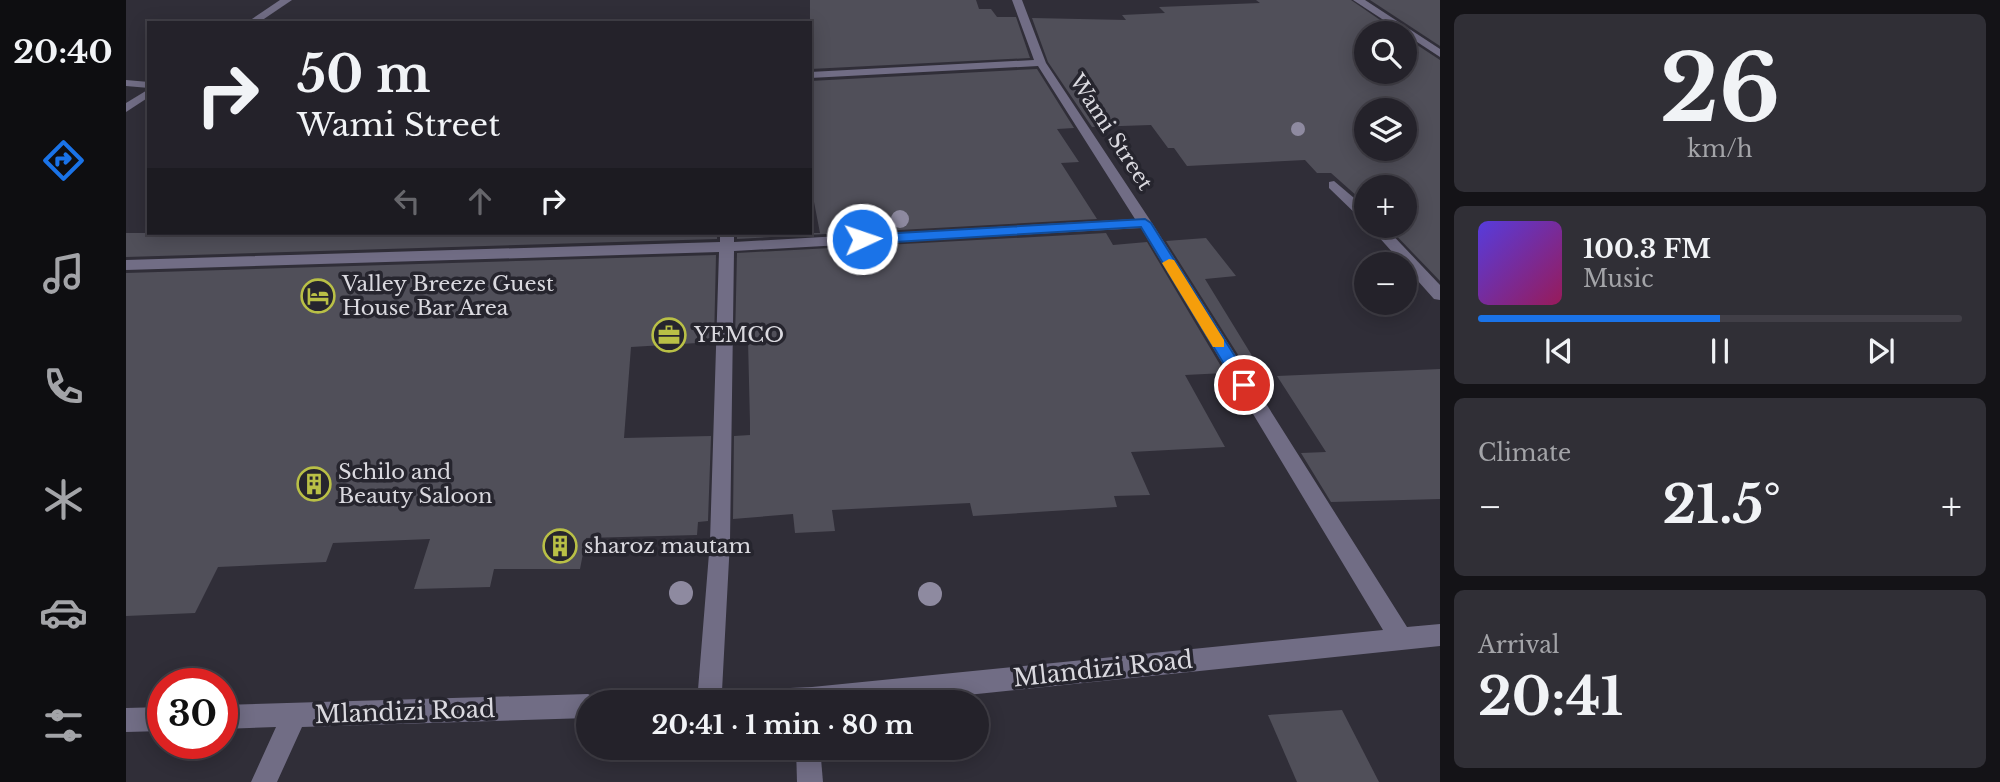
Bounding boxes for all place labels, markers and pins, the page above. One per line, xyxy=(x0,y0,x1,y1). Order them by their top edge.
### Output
place label: Valley Breeze Guest House Bar Area xyxy=(341,271,554,321)
hotel icon: Valley Breeze Guest House Bar Area xyxy=(299,277,337,315)
office icon: YEMCO xyxy=(650,316,688,354)
place label: YEMCO xyxy=(693,322,784,348)
pin xyxy=(1214,355,1274,415)
place label: Schilo and Beauty Saloon xyxy=(338,459,493,509)
building icon: Schilo and Beauty Saloon xyxy=(295,465,333,503)
building icon: sharoz mautam xyxy=(541,527,579,565)
place label: sharoz mautam xyxy=(584,533,752,559)

